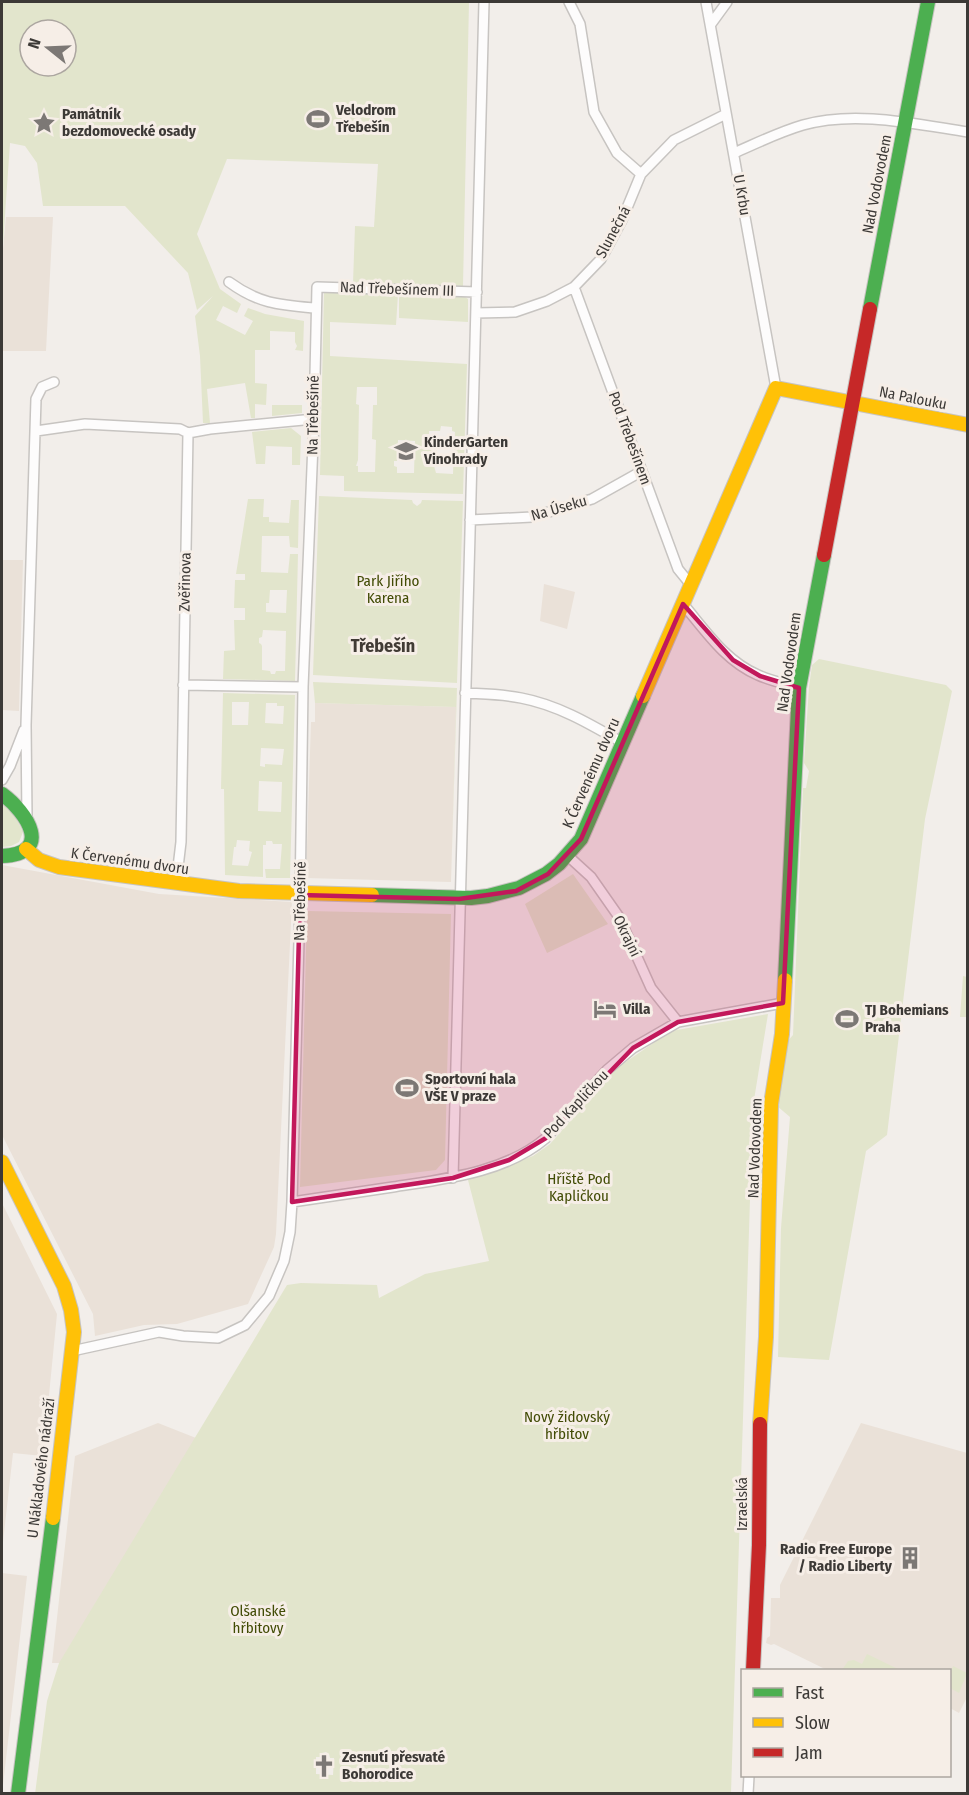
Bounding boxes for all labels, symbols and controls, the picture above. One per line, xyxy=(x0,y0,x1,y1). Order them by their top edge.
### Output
north arrow xyxy=(18,18,78,78)
text: N xyxy=(24,36,45,51)
place label: Velodrom Třebešín xyxy=(335,101,396,136)
place label: Památník bezdomovecké osady xyxy=(62,105,197,140)
sports icon: Velodrom Třebešín xyxy=(305,106,331,132)
place icon: Památník bezdomovecké osady xyxy=(31,110,57,136)
street label: Nad Vodovodem xyxy=(859,133,895,235)
street label: U Krbu xyxy=(730,173,754,217)
street label: Slunečná xyxy=(592,203,634,261)
street label: Nad Třebešínem III xyxy=(339,278,455,300)
street label: Na Třebešíně xyxy=(303,375,323,455)
street label: Na Palouku xyxy=(878,383,948,413)
street label: Pod Třebešínem xyxy=(605,389,655,487)
place label: KinderGarten Vinohrady xyxy=(423,433,508,468)
school or university icon: KinderGarten Vinohrady xyxy=(393,438,419,464)
street label: Na Úseku xyxy=(529,491,589,525)
street label: Zvěřinova xyxy=(175,552,195,612)
park label: Park Jiřího Karena xyxy=(356,572,420,607)
street label: Nad Vodovodem xyxy=(773,611,805,713)
district label: Třebešín xyxy=(351,635,415,657)
street label: K Červenému dvoru xyxy=(559,715,623,831)
street label: K Červenému dvoru xyxy=(70,844,190,878)
street label: Na Třebešíně xyxy=(290,861,310,941)
street label: Okrajní xyxy=(609,912,645,960)
hotel icon: Villa xyxy=(592,996,618,1022)
place label: Villa xyxy=(622,1000,651,1018)
place label: TJ Bohemians Praha xyxy=(865,1001,949,1036)
sports icon: TJ Bohemians Praha xyxy=(834,1006,860,1032)
street label: Pod Kapličkou xyxy=(540,1066,612,1142)
place label: Sportovní hala VŠE V praze xyxy=(424,1070,516,1105)
sports icon: Sportovní hala VŠE V praze xyxy=(394,1075,420,1101)
street label: Nad Vodovodem xyxy=(744,1097,766,1199)
park label: Hříště Pod Kapličkou xyxy=(547,1170,611,1205)
street label: U Nákladového nádraží xyxy=(23,1397,59,1539)
park label: Nový židovský hřbitov xyxy=(524,1408,610,1443)
street label: Izraelská xyxy=(733,1477,751,1531)
place label: Radio Free Europe / Radio Liberty xyxy=(780,1540,893,1575)
building icon: Radio Free Europe / Radio Liberty xyxy=(897,1545,923,1571)
park label: Olšanské hřbitovy xyxy=(230,1602,286,1637)
legend xyxy=(741,1669,951,1777)
text: Fast xyxy=(795,1682,824,1704)
text: Slow xyxy=(795,1712,830,1734)
text: Jam xyxy=(795,1742,823,1764)
place label: Zesnutí přesvaté Bohorodice xyxy=(342,1748,446,1783)
church icon: Zesnutí přesvaté Bohorodice xyxy=(311,1753,337,1779)

